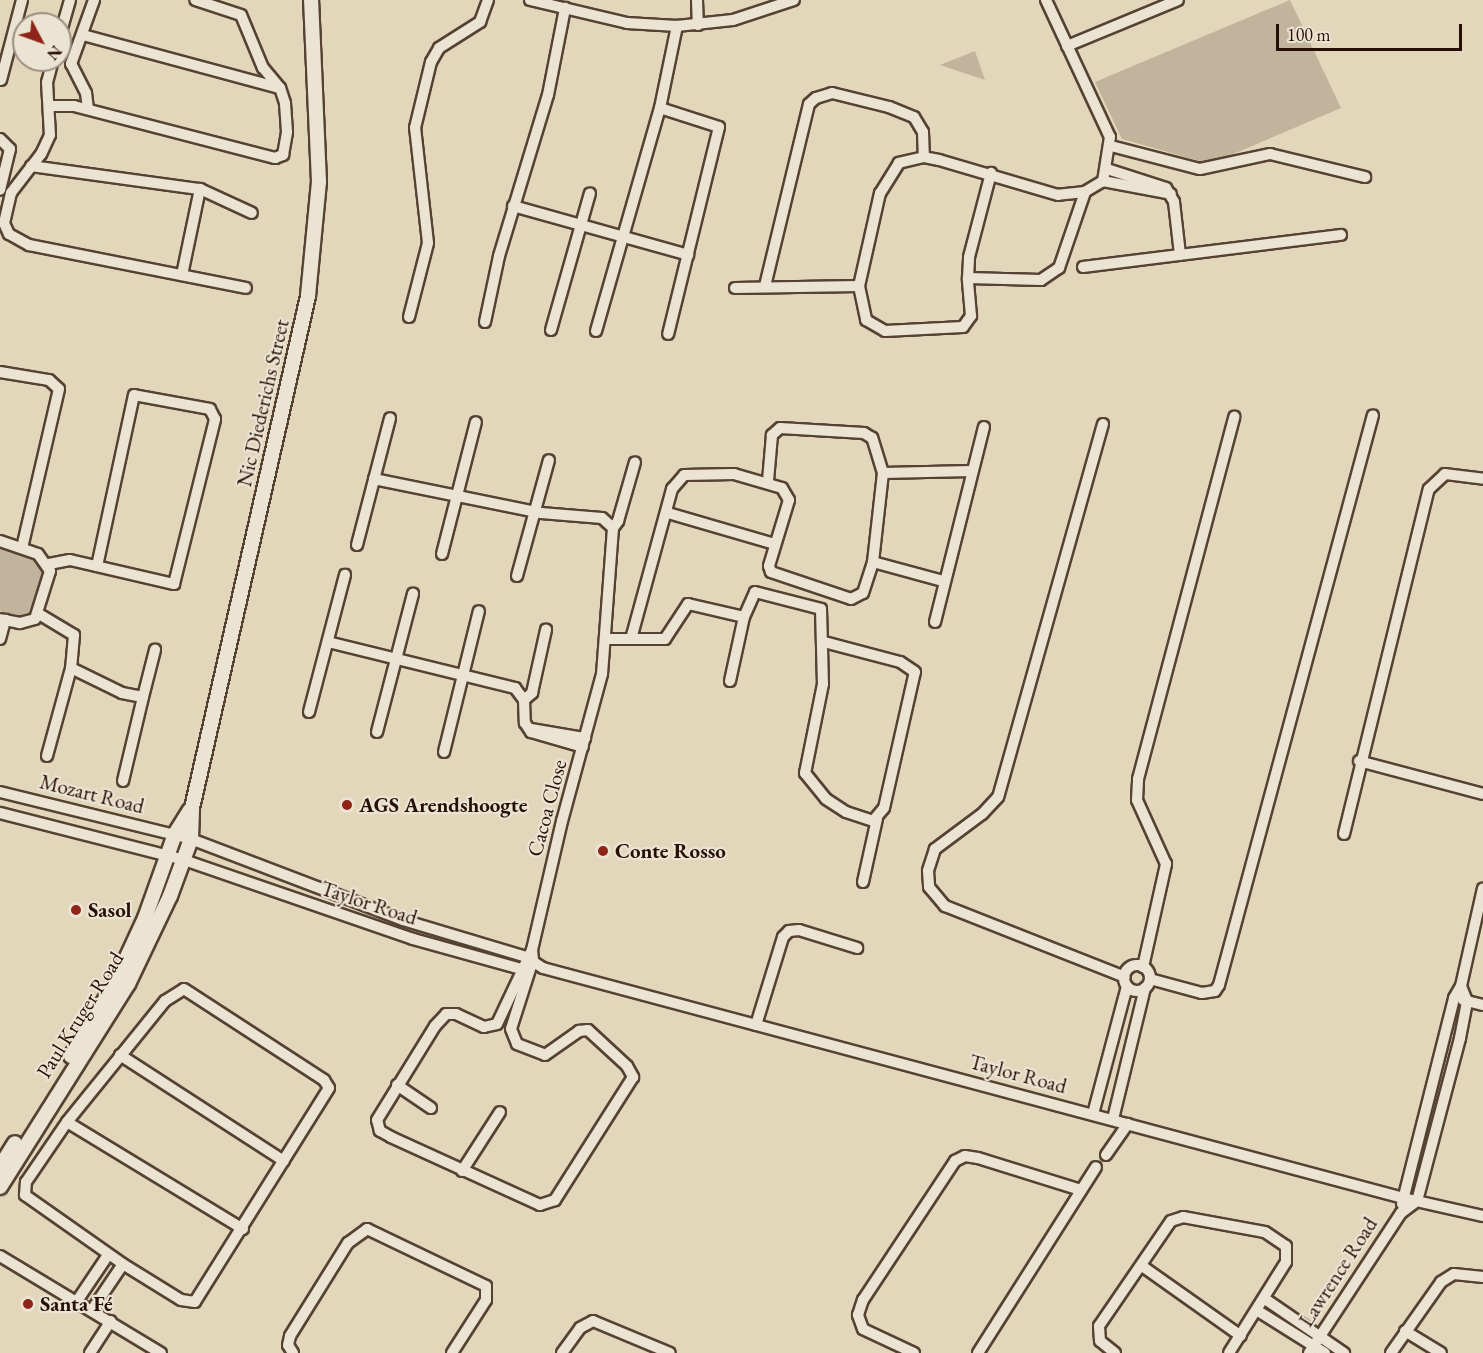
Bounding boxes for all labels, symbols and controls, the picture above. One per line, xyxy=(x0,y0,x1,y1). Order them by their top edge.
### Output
north arrow xyxy=(12,12,72,72)
scale bar xyxy=(1279,12,1465,50)
text: 100 m xyxy=(1287,23,1331,46)
text: N xyxy=(42,41,67,65)
street label: Nic Diederichs Street xyxy=(231,317,295,489)
street label: Cacoa Close xyxy=(522,757,572,859)
street label: Mozart Road xyxy=(37,769,147,819)
place label: AGS Arendshoogte xyxy=(359,792,527,818)
marker: AGS Arendshoogte xyxy=(340,798,354,812)
place label: Conte Rosso xyxy=(615,838,726,864)
marker: Conte Rosso xyxy=(596,844,610,858)
street label: Taylor Road xyxy=(318,876,420,930)
place label: Sasol xyxy=(88,897,131,923)
marker: Sasol xyxy=(69,903,83,917)
street label: Paul Kruger Road xyxy=(31,947,129,1083)
street label: Taylor Road xyxy=(967,1049,1069,1099)
street label: Lawrence Road xyxy=(1293,1213,1383,1331)
place label: Santa Fé xyxy=(40,1291,113,1317)
marker: Santa Fé xyxy=(21,1297,35,1311)

